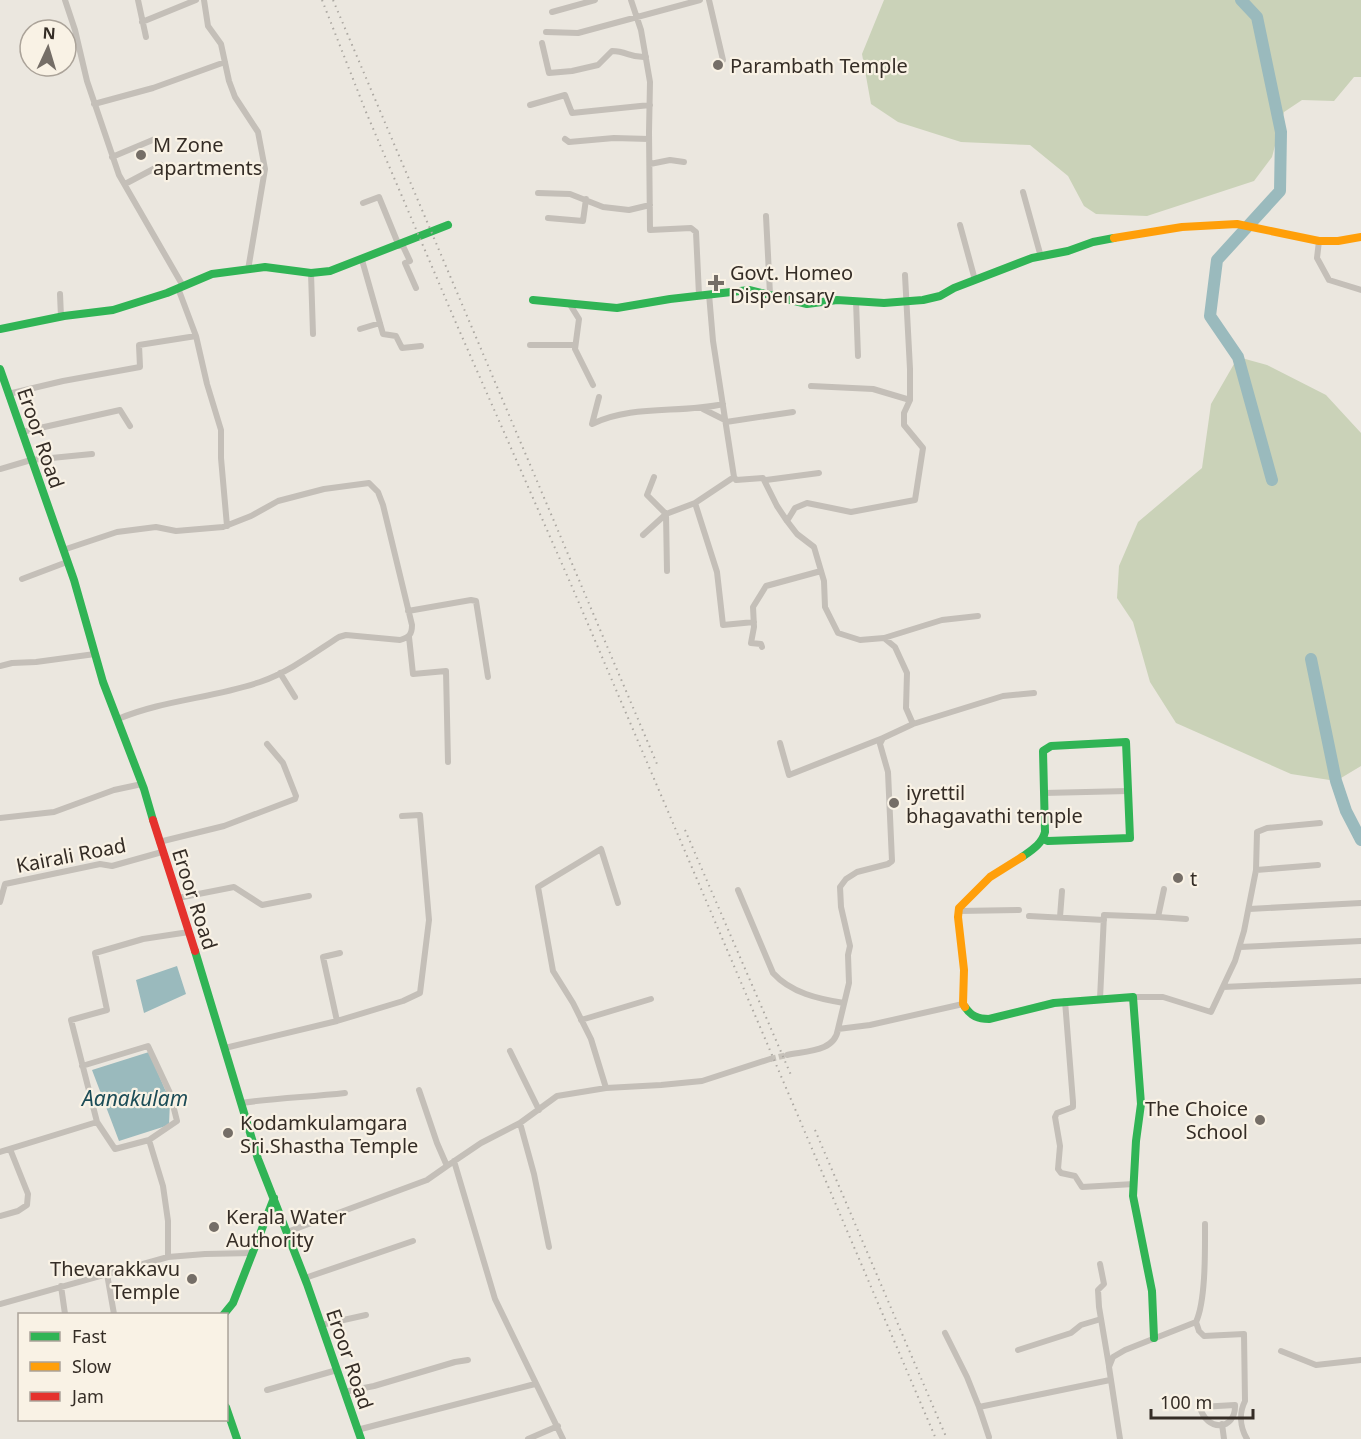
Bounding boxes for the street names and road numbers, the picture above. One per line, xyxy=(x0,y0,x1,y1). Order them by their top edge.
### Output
street label: Eroor Road xyxy=(11,384,71,492)
street label: Kairali Road xyxy=(14,831,128,879)
street label: Eroor Road xyxy=(166,845,224,953)
street label: Eroor Road xyxy=(320,1305,380,1413)

